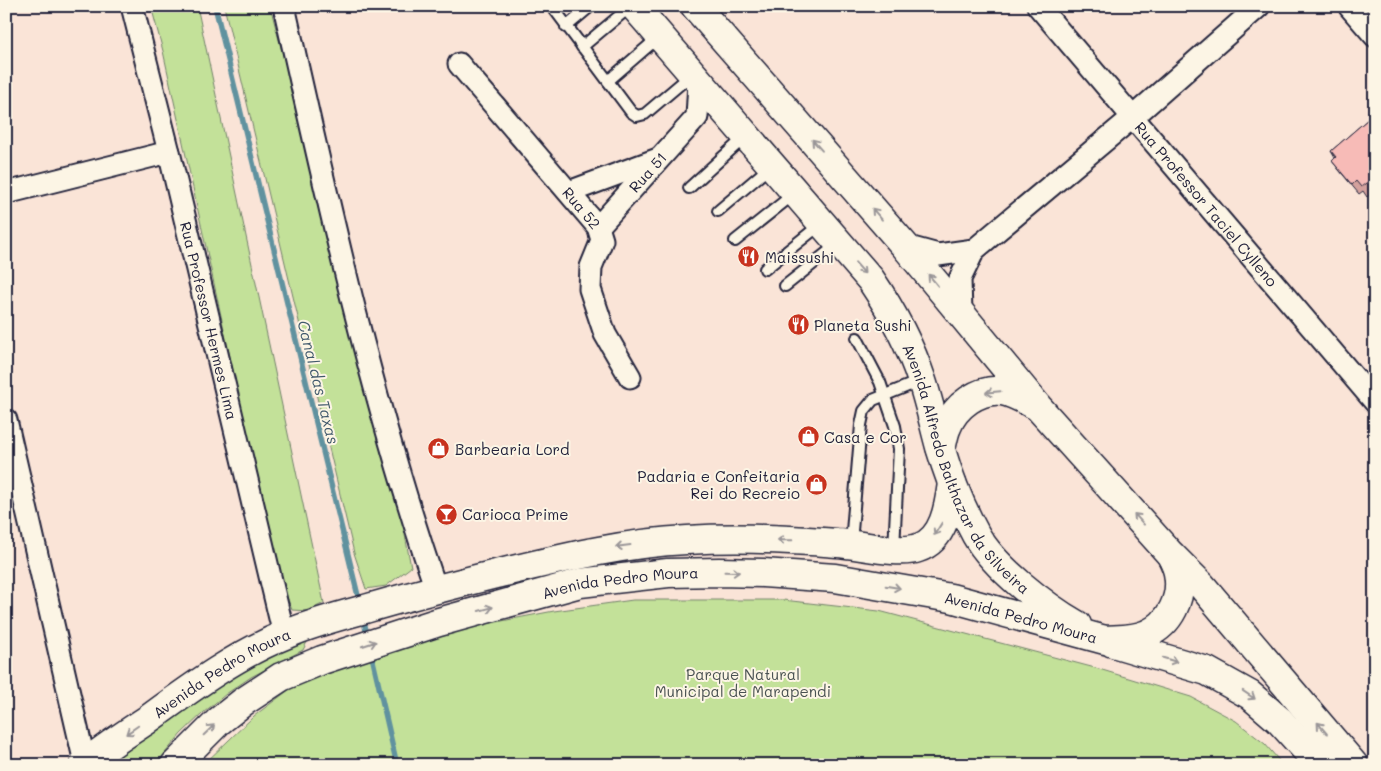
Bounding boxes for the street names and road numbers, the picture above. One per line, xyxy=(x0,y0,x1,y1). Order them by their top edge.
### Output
street label: Rua Professor Taciel Cylleno xyxy=(1131,117,1282,291)
street label: Rua 51 xyxy=(624,148,671,196)
street label: Rua 52 xyxy=(558,183,605,233)
street label: Rua Professor Hermes Lima xyxy=(176,219,242,422)
street label: Avenida Alfredo Balthazar da Silveira xyxy=(898,340,1034,598)
street label: Avenida Pedro Moura xyxy=(540,562,699,603)
street label: Avenida Pedro Moura xyxy=(943,587,1100,648)
street label: Avenida Pedro Moura xyxy=(149,624,293,723)

